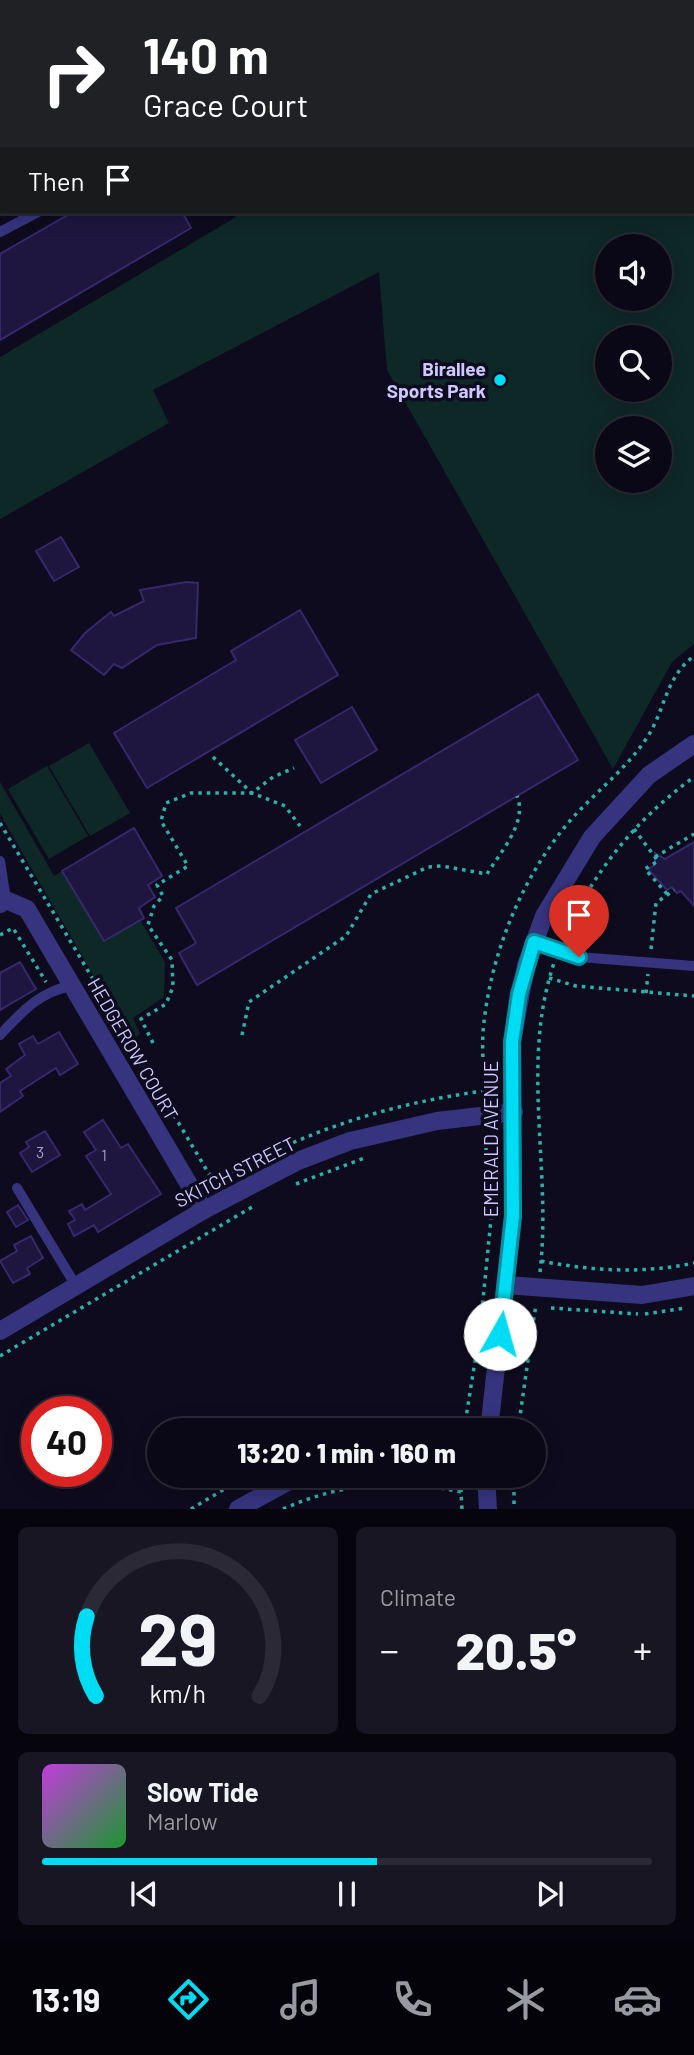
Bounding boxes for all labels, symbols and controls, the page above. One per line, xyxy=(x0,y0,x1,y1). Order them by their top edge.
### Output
text: 140 m xyxy=(143,25,269,84)
icon: right xyxy=(28,28,119,119)
text: Grace Court xyxy=(143,85,308,123)
icon: arrive xyxy=(99,161,137,199)
text: Then xyxy=(28,165,85,196)
map controls xyxy=(595,234,672,493)
button: sound xyxy=(595,234,672,311)
button: search xyxy=(595,325,672,402)
place label: Birallee Sports Park xyxy=(387,357,486,402)
marker: Birallee Sports Park xyxy=(492,372,508,388)
button: layers xyxy=(595,416,672,493)
pin xyxy=(549,885,609,957)
icon: arrive xyxy=(560,896,598,934)
street label: HEDGEROW COURT xyxy=(83,973,184,1124)
street label: EMERALD AVENUE xyxy=(479,1061,502,1217)
street label: SKITCH STREET xyxy=(171,1131,299,1212)
house number: 3 xyxy=(36,1142,44,1161)
house number: 1 xyxy=(101,1145,107,1164)
position arrow xyxy=(463,1297,537,1371)
speed limit sign: 40 xyxy=(21,1396,112,1487)
text: 13:20 · 1 min · 160 m xyxy=(237,1437,456,1468)
text: Climate xyxy=(380,1583,456,1611)
text: 29 xyxy=(138,1594,218,1682)
text: 20.5° xyxy=(455,1618,577,1680)
text: − xyxy=(380,1626,399,1672)
text: + xyxy=(633,1626,652,1672)
text: km/h xyxy=(150,1678,206,1708)
text: Slow Tide xyxy=(147,1776,259,1807)
text: Marlow xyxy=(147,1807,218,1835)
icon: previous xyxy=(125,1875,163,1913)
icon: pause xyxy=(328,1875,366,1913)
icon: next xyxy=(531,1875,569,1913)
icon: directions xyxy=(164,1975,213,2024)
icon: music xyxy=(276,1975,325,2024)
icon: phone xyxy=(388,1975,437,2024)
icon: climate xyxy=(501,1975,550,2024)
icon: car xyxy=(613,1975,662,2024)
text: 13:19 xyxy=(32,1980,100,2018)

